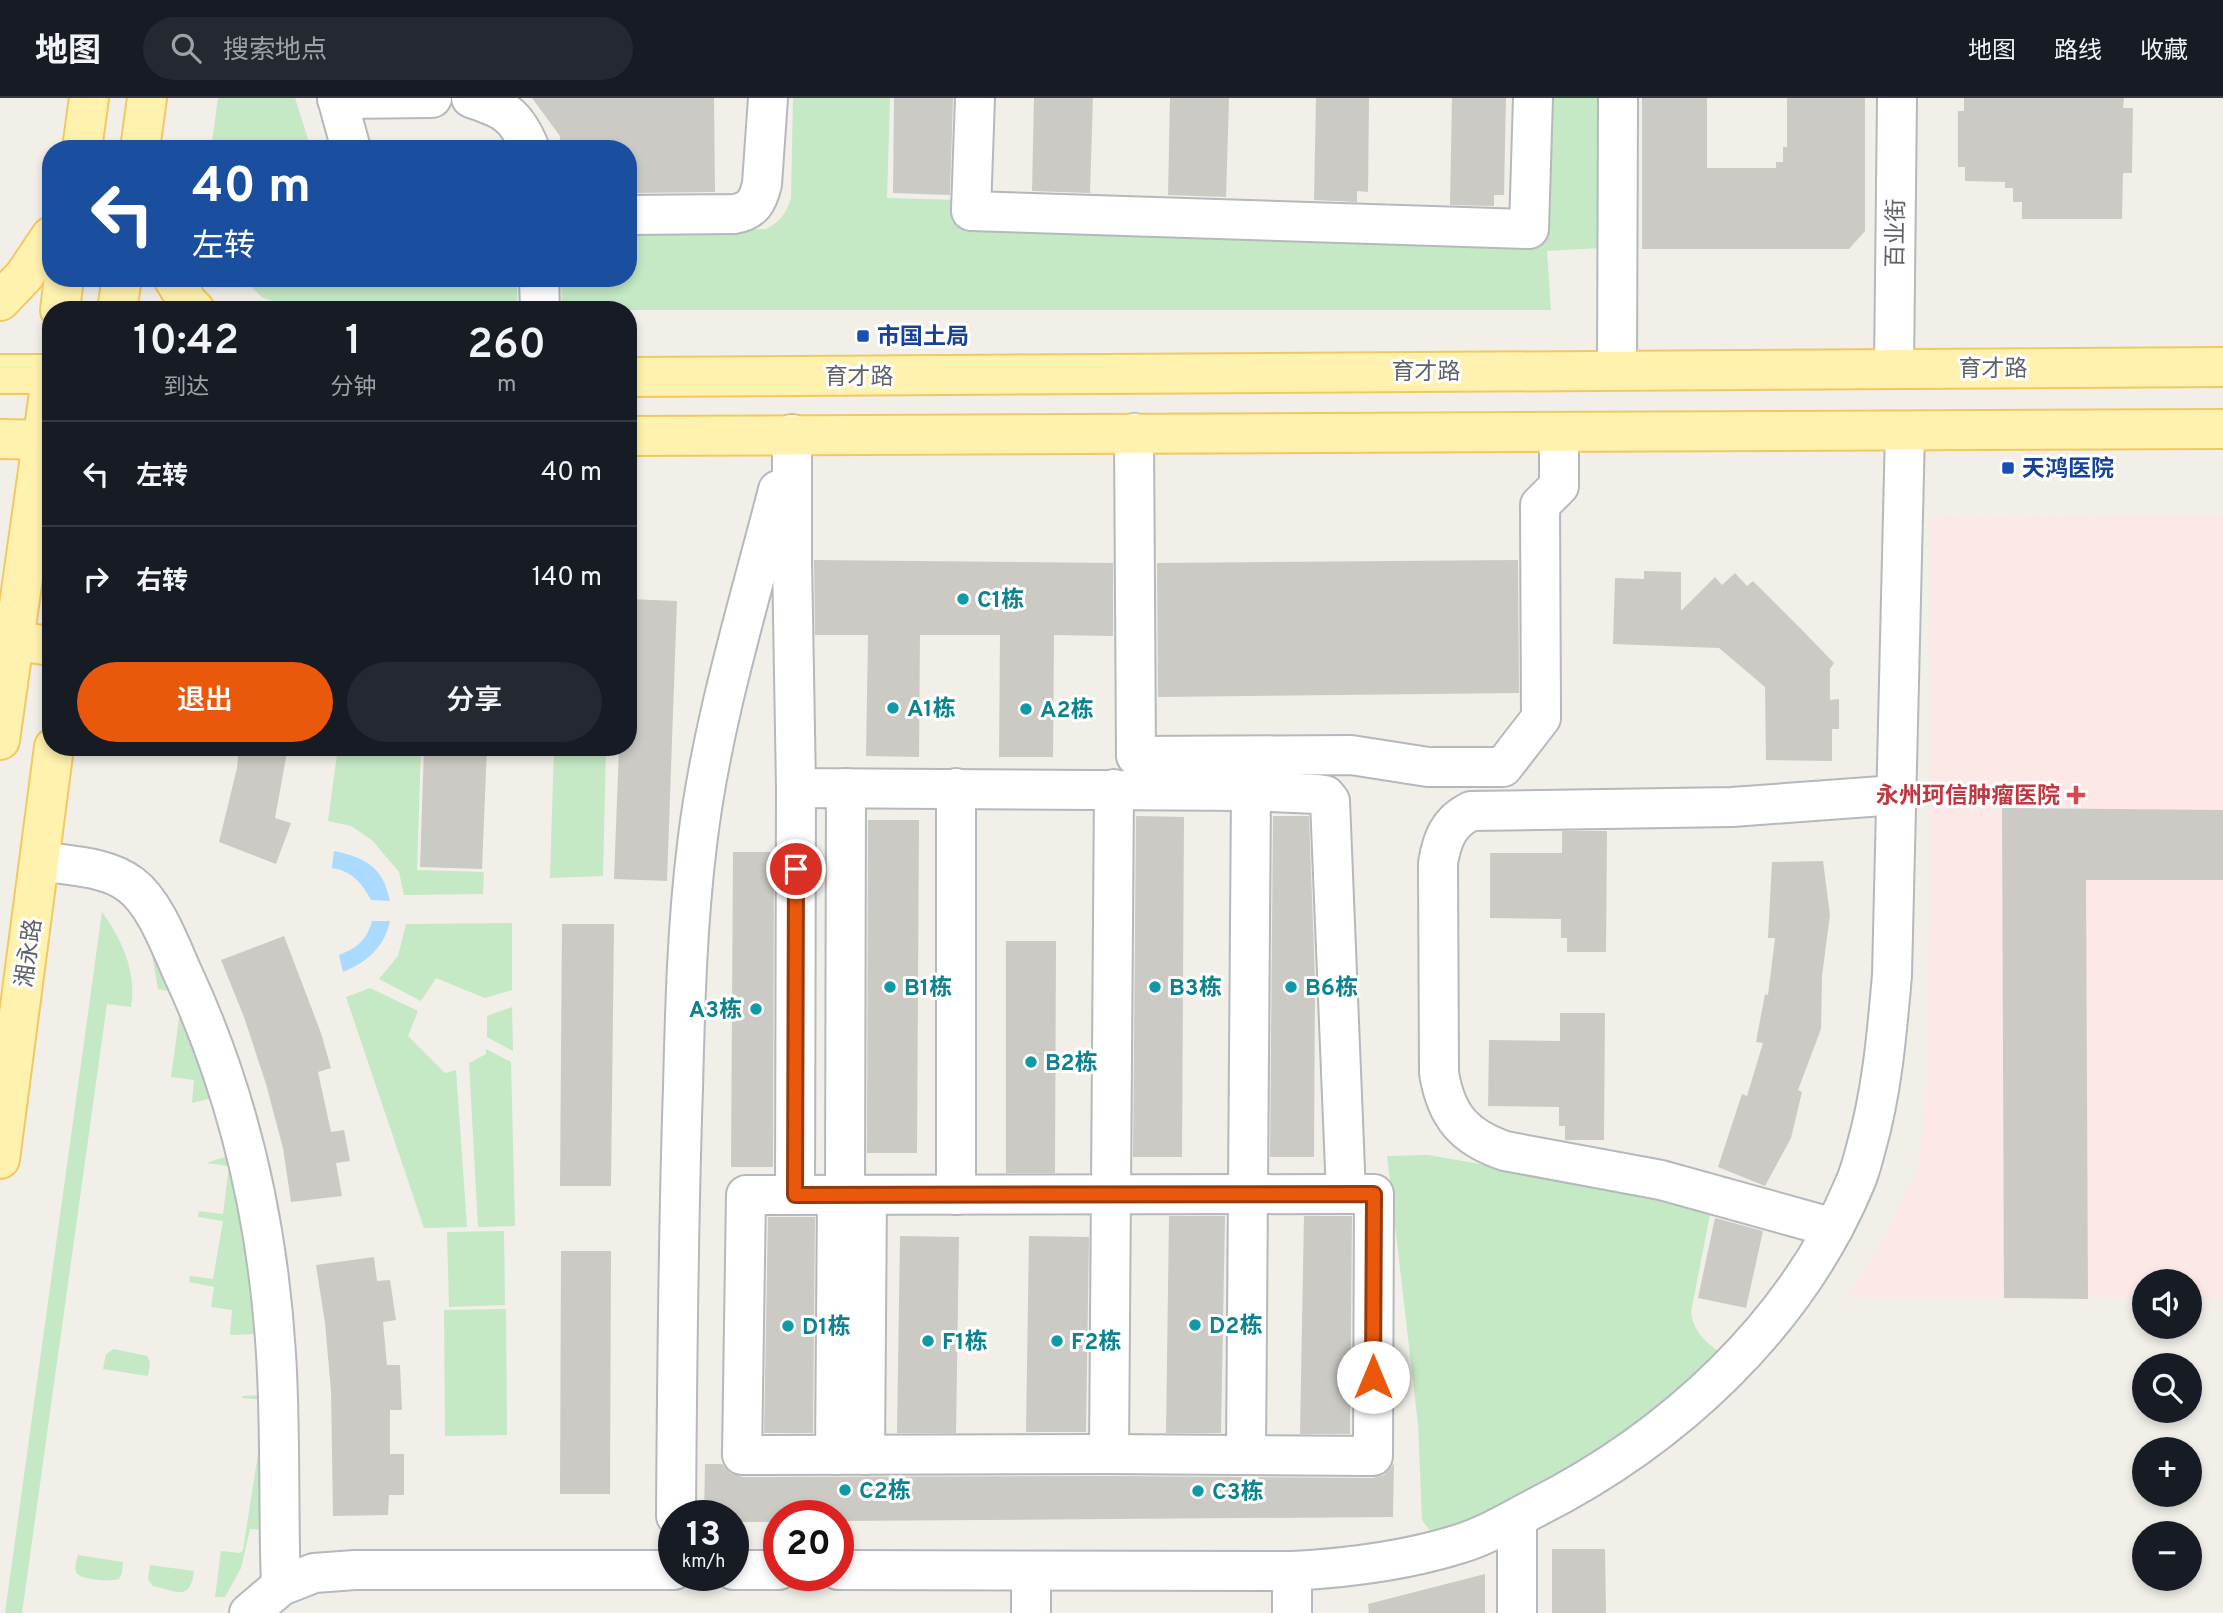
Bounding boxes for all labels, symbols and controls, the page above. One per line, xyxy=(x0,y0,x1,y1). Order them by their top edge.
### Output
search box xyxy=(143,17,633,80)
icon: search xyxy=(167,29,205,67)
text: 地图 xyxy=(35,32,101,74)
text: 搜索地点 xyxy=(223,35,327,68)
text: 地图 xyxy=(1968,37,2016,67)
text: 路线 xyxy=(2054,37,2102,67)
text: 收藏 xyxy=(2140,37,2188,67)
text: 40 m xyxy=(192,158,311,220)
icon: left xyxy=(77,168,168,259)
street label: 百业街 xyxy=(1882,198,1913,268)
text: 左转 xyxy=(192,228,256,268)
text: 10:42 xyxy=(133,316,239,369)
text: 1 xyxy=(345,316,361,369)
text: 260 xyxy=(467,320,546,373)
place label: 市国土局 xyxy=(877,323,969,353)
marker: 市国土局 xyxy=(855,328,871,344)
street label: 育才路 xyxy=(1959,356,2028,385)
street label: 育才路 xyxy=(1392,359,1461,388)
street label: 育才路 xyxy=(825,364,894,393)
text: m xyxy=(497,371,516,400)
text: 到达 xyxy=(163,374,209,403)
text: 分钟 xyxy=(330,374,376,403)
icon: left xyxy=(77,455,115,493)
place label: 天鸿医院 xyxy=(2022,456,2114,485)
text: 40 m xyxy=(541,457,602,490)
marker: 天鸿医院 xyxy=(2000,460,2016,476)
text: 左转 xyxy=(136,461,188,494)
icon: right xyxy=(77,560,115,598)
text: 140 m xyxy=(532,562,602,595)
text: 右转 xyxy=(136,566,188,599)
place label: C1栋 xyxy=(977,587,1024,616)
marker: C1栋 xyxy=(955,591,971,607)
button: 退出 xyxy=(77,662,333,742)
button: 分享 xyxy=(347,662,602,742)
place label: A1栋 xyxy=(907,696,955,725)
place label: A2栋 xyxy=(1040,697,1094,726)
marker: A1栋 xyxy=(885,700,901,716)
marker: A2栋 xyxy=(1018,701,1034,717)
place label: 永州珂信肿瘤医院 xyxy=(1876,783,2060,812)
marker: 永州珂信肿瘤医院 xyxy=(2066,785,2086,805)
pin xyxy=(766,839,826,899)
icon: arrive xyxy=(777,850,815,888)
street label: 湘永路 xyxy=(11,917,50,990)
place label: B1栋 xyxy=(904,975,952,1004)
place label: B3栋 xyxy=(1169,975,1222,1004)
place label: B6栋 xyxy=(1305,975,1358,1004)
marker: B1栋 xyxy=(882,979,898,995)
marker: B3栋 xyxy=(1147,979,1163,995)
marker: B6栋 xyxy=(1283,979,1299,995)
place label: A3栋 xyxy=(689,997,742,1026)
marker: A3栋 xyxy=(748,1001,764,1017)
place label: B2栋 xyxy=(1045,1050,1097,1079)
marker: B2栋 xyxy=(1023,1054,1039,1070)
map controls xyxy=(2132,1269,2202,1591)
button: sound xyxy=(2132,1269,2202,1339)
place label: D2栋 xyxy=(1209,1313,1262,1342)
place label: D1栋 xyxy=(802,1314,851,1343)
marker: D2栋 xyxy=(1187,1317,1203,1333)
marker: D1栋 xyxy=(780,1318,796,1334)
place label: F1栋 xyxy=(942,1329,987,1358)
place label: F2栋 xyxy=(1071,1329,1121,1358)
marker: F1栋 xyxy=(920,1333,936,1349)
marker: F2栋 xyxy=(1049,1333,1065,1349)
position arrow xyxy=(1336,1340,1410,1414)
button: search xyxy=(2132,1353,2202,1423)
button: + xyxy=(2132,1437,2202,1507)
place label: C2栋 xyxy=(859,1478,911,1507)
place label: C3栋 xyxy=(1212,1479,1263,1508)
marker: C2栋 xyxy=(837,1482,853,1498)
marker: C3栋 xyxy=(1190,1483,1206,1499)
speed limit sign: 20 xyxy=(763,1500,854,1591)
text: 13 xyxy=(686,1514,721,1558)
button: − xyxy=(2132,1521,2202,1591)
text: km/h xyxy=(682,1551,725,1574)

